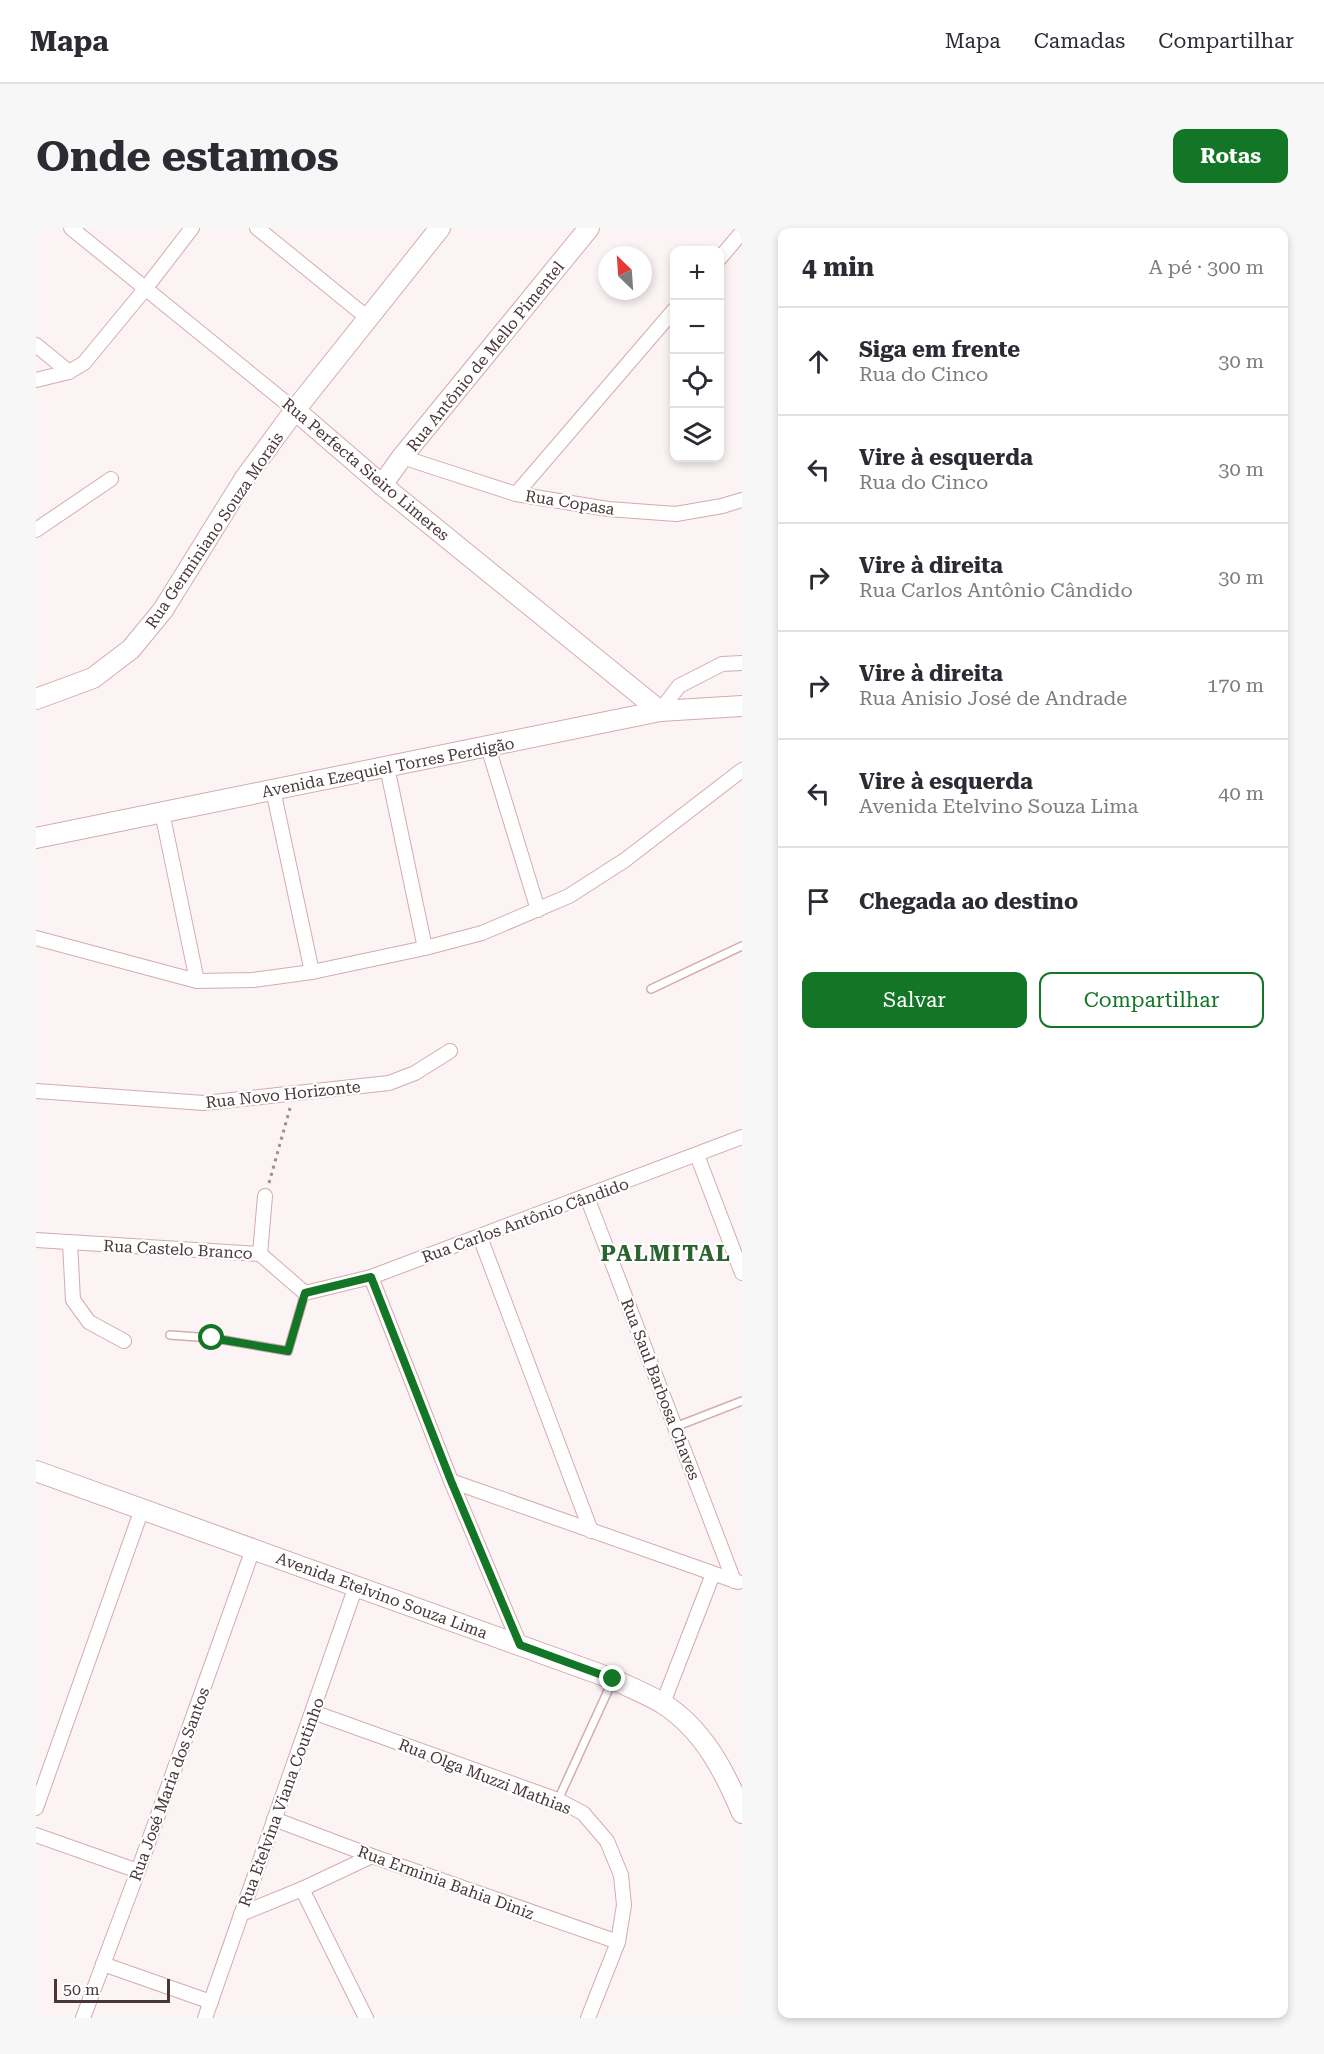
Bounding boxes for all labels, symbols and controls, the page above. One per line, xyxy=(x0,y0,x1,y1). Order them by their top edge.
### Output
text: Mapa xyxy=(30,25,109,58)
text: Mapa xyxy=(945,29,1001,53)
text: Camadas xyxy=(1034,29,1125,53)
text: Compartilhar xyxy=(1158,29,1294,53)
button: Rotas xyxy=(1173,129,1288,183)
text: Onde estamos xyxy=(36,132,339,181)
north arrow xyxy=(598,246,652,300)
map controls xyxy=(670,246,724,462)
button: + xyxy=(670,246,724,300)
text: 4 min xyxy=(802,252,874,282)
text: A pé · 300 m xyxy=(1149,255,1264,279)
street label: Rua Antônio de Mello Pimentel xyxy=(403,257,568,455)
button: − xyxy=(670,300,724,354)
text: Siga em frente xyxy=(859,337,1020,362)
icon: ahead xyxy=(802,345,835,378)
text: 30 m xyxy=(1218,349,1264,373)
button: locate xyxy=(670,354,724,408)
text: Rua do Cinco xyxy=(859,362,988,386)
street label: Rua Perfecta Sieiro Limeres xyxy=(278,394,453,545)
button: layers xyxy=(670,408,724,462)
street label: Rua Germiniano Souza Morais xyxy=(141,428,288,632)
text: Vire à esquerda xyxy=(859,445,1033,470)
icon: left xyxy=(802,453,835,486)
text: 30 m xyxy=(1218,457,1264,481)
text: Rua do Cinco xyxy=(859,470,988,494)
street label: Rua Copasa xyxy=(524,486,616,519)
text: Vire à direita xyxy=(859,553,1003,578)
icon: right xyxy=(802,561,835,594)
text: 30 m xyxy=(1218,565,1264,589)
text: Rua Carlos Antônio Cândido xyxy=(859,578,1133,602)
text: Vire à direita xyxy=(859,661,1003,686)
icon: right xyxy=(802,669,835,702)
text: 170 m xyxy=(1207,673,1264,697)
text: Rua Anisio José de Andrade xyxy=(859,686,1127,710)
street label: Avenida Ezequiel Torres Perdigão xyxy=(260,734,516,801)
text: Vire à esquerda xyxy=(859,769,1033,794)
icon: left xyxy=(802,777,835,810)
text: 40 m xyxy=(1218,781,1264,805)
text: Avenida Etelvino Souza Lima xyxy=(859,794,1138,818)
icon: arrive xyxy=(802,885,835,918)
text: Chegada ao destino xyxy=(859,889,1078,914)
button: Salvar xyxy=(802,972,1027,1028)
button: Compartilhar xyxy=(1039,972,1264,1028)
street label: Rua Novo Horizonte xyxy=(205,1077,362,1112)
street label: Rua Carlos Antônio Cândido xyxy=(419,1174,631,1267)
street label: Rua Castelo Branco xyxy=(103,1236,253,1263)
district label: PALMITAL xyxy=(601,1241,731,1266)
street label: Rua Saul Barbosa Chaves xyxy=(617,1296,704,1483)
route start xyxy=(198,1324,224,1350)
street label: Avenida Etelvino Souza Lima xyxy=(274,1548,490,1643)
route end xyxy=(599,1665,625,1691)
street label: Rua José Maria dos Santos xyxy=(126,1684,214,1884)
street label: Rua Etelvina Viana Coutinho xyxy=(235,1695,328,1909)
street label: Rua Olga Muzzi Mathias xyxy=(396,1735,574,1818)
street label: Rua Erminia Bahia Diniz xyxy=(355,1842,537,1923)
scale bar xyxy=(54,1976,170,2004)
text: 50 m xyxy=(63,1980,100,1999)

